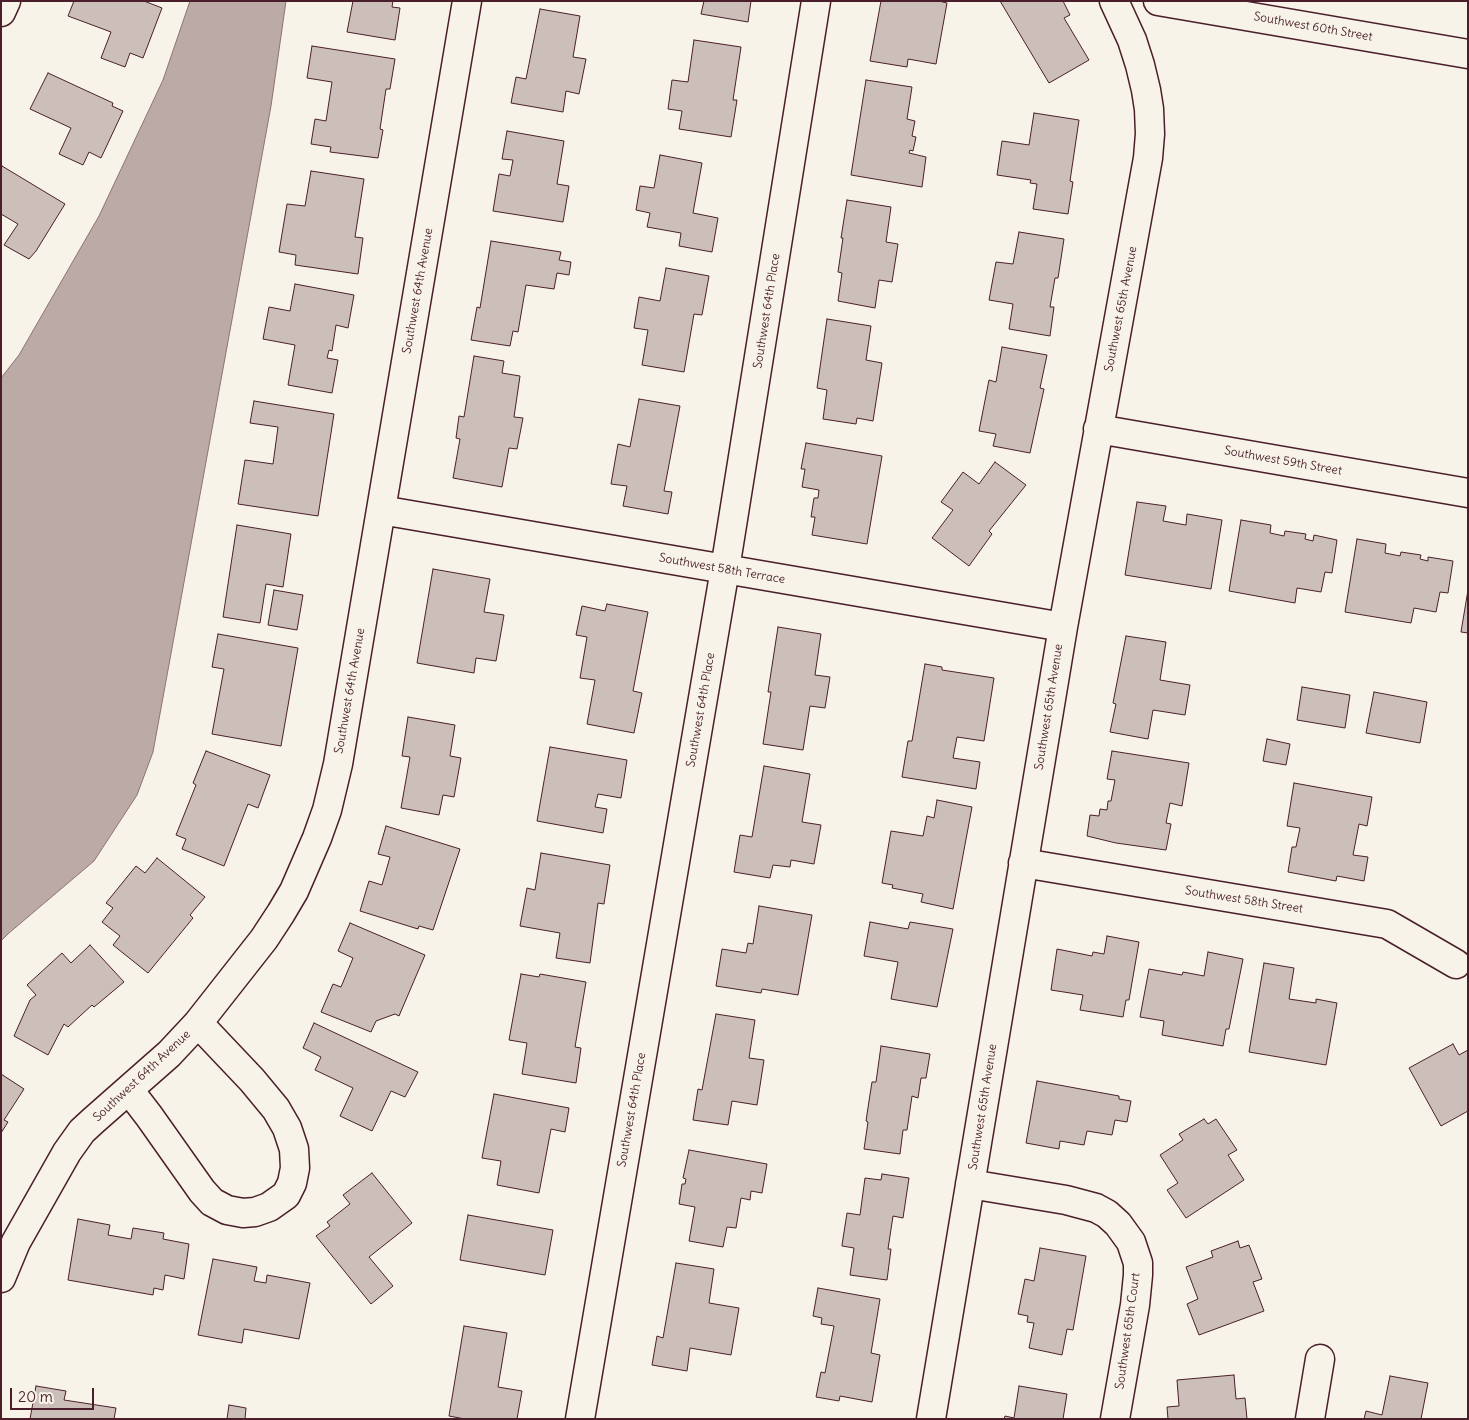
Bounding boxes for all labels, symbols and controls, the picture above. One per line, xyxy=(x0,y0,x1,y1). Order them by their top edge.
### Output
street label: Southwest 60th Street xyxy=(1253,9,1373,45)
street label: Southwest 64th Avenue xyxy=(400,227,436,355)
street label: Southwest 65th Avenue xyxy=(1102,245,1140,373)
street label: Southwest 64th Place xyxy=(751,252,783,370)
street label: Southwest 59th Street xyxy=(1223,444,1343,478)
street label: Southwest 58th Terrace xyxy=(658,551,786,587)
street label: Southwest 64th Avenue xyxy=(332,627,368,755)
street label: Southwest 65th Avenue xyxy=(1032,643,1066,771)
street label: Southwest 64th Place xyxy=(684,651,718,769)
street label: Southwest 58th Street xyxy=(1184,884,1304,916)
street label: Southwest 64th Avenue xyxy=(90,1027,194,1125)
street label: Southwest 65th Avenue xyxy=(966,1043,1000,1171)
street label: Southwest 64th Place xyxy=(615,1051,649,1169)
street label: Southwest 65th Court xyxy=(1113,1272,1143,1390)
scale bar xyxy=(12,1378,96,1410)
text: 20 m xyxy=(18,1387,53,1406)

